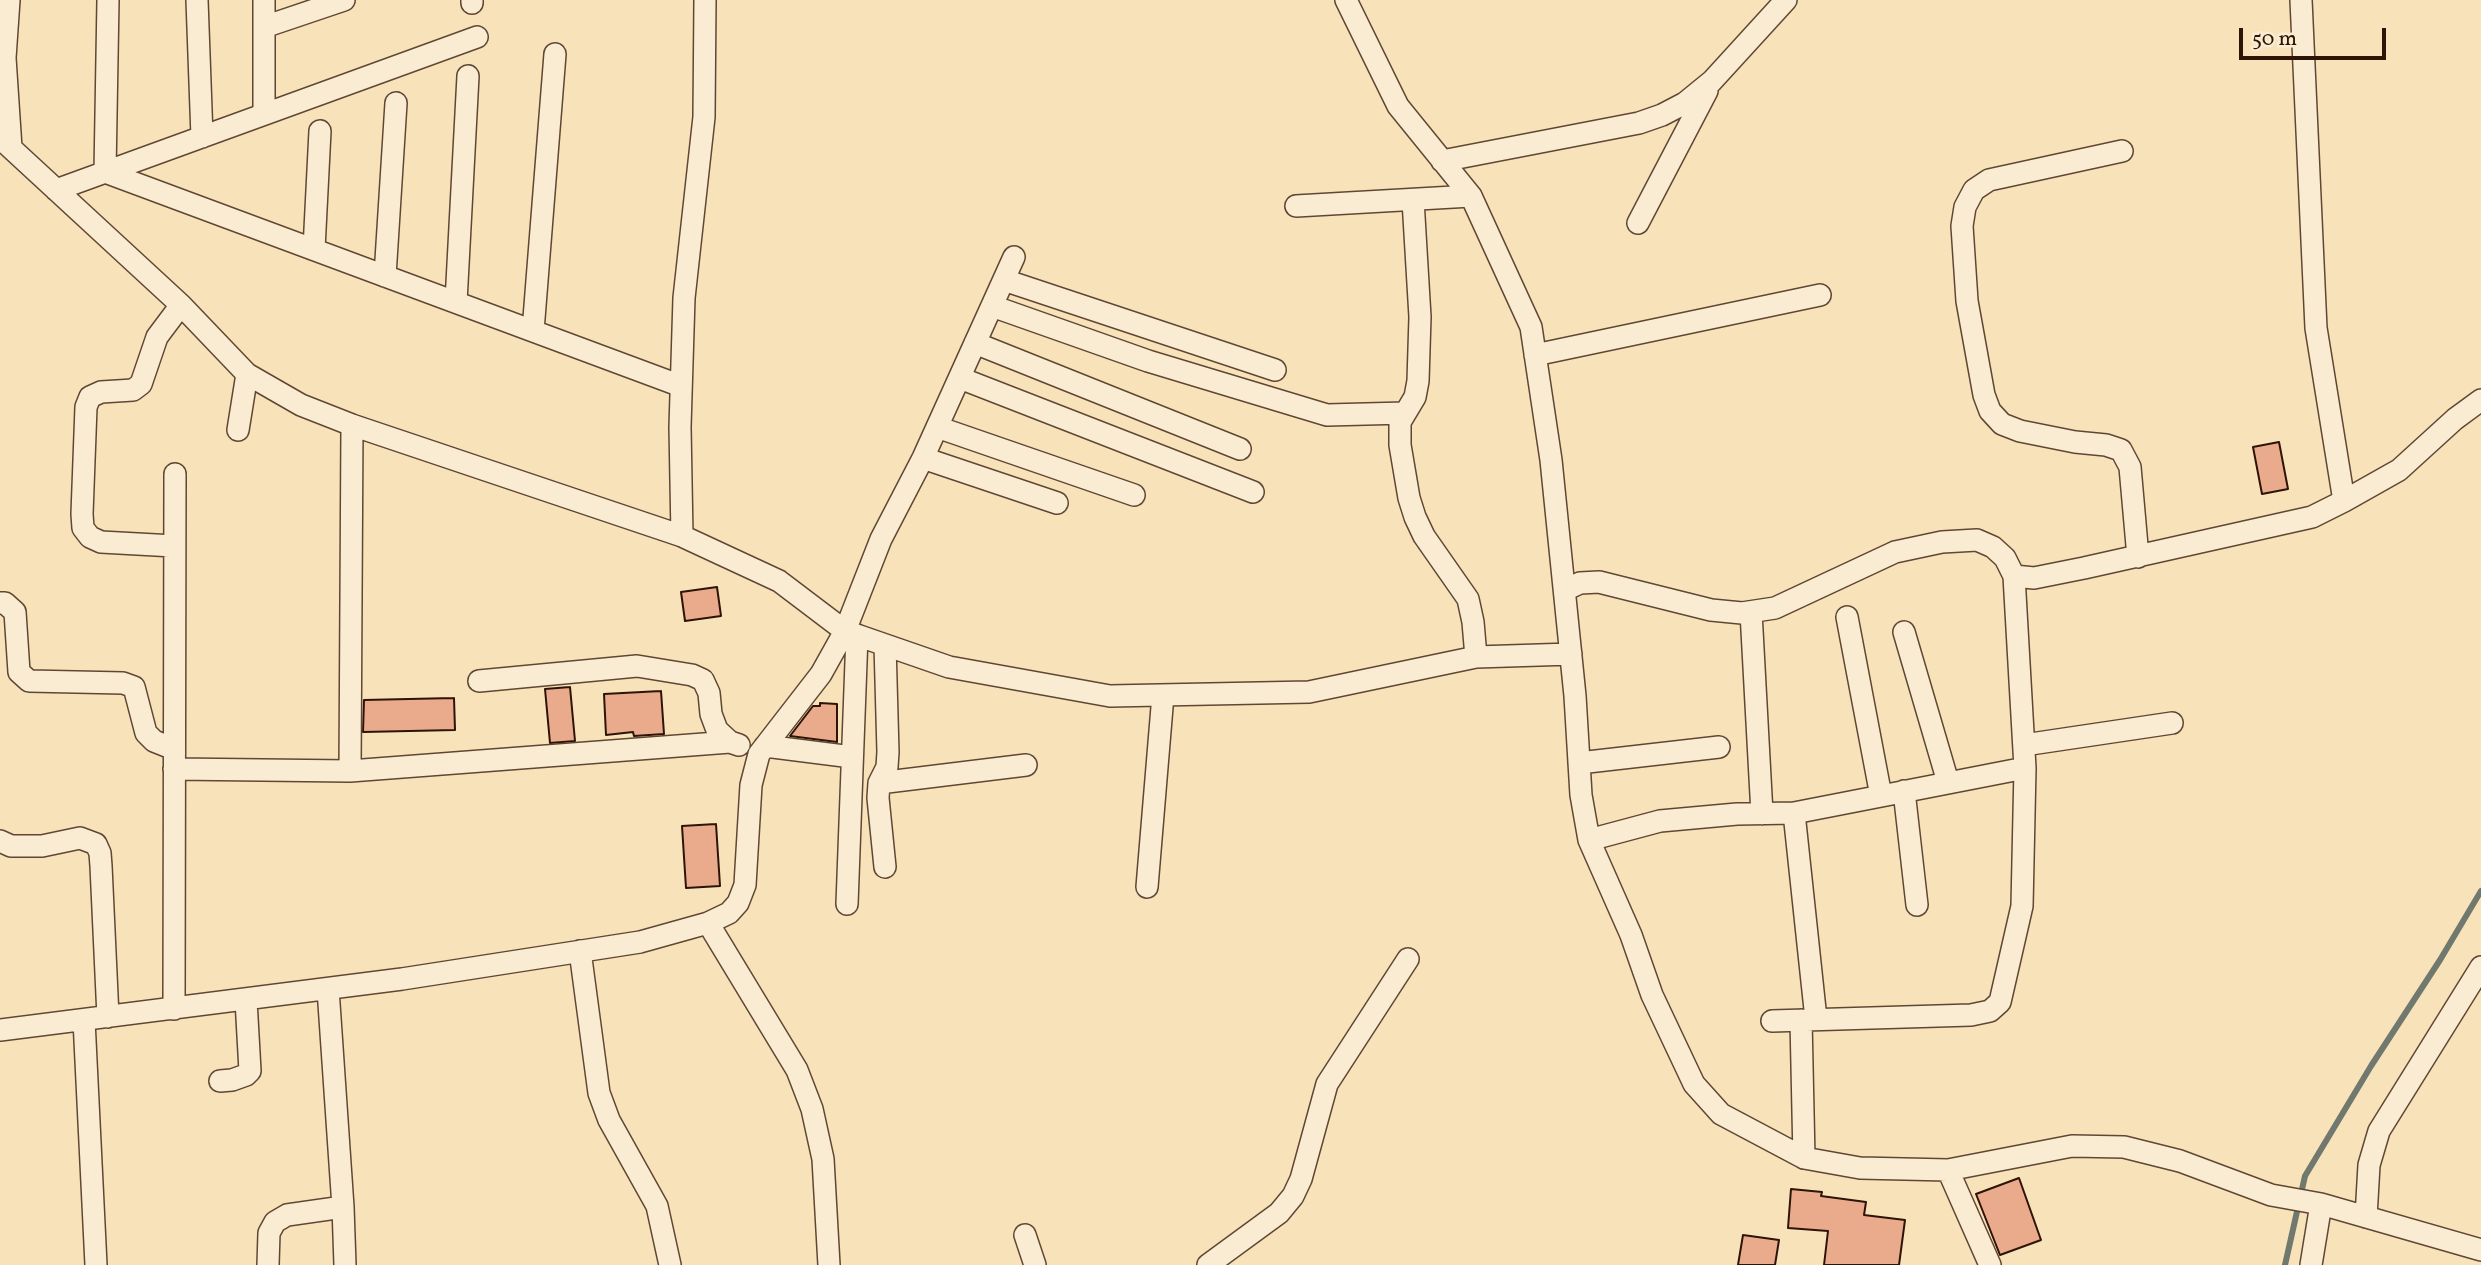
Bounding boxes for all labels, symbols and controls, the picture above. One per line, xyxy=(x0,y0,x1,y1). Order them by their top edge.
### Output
scale bar xyxy=(2243,14,2390,58)
text: 50 m xyxy=(2252,25,2297,54)

